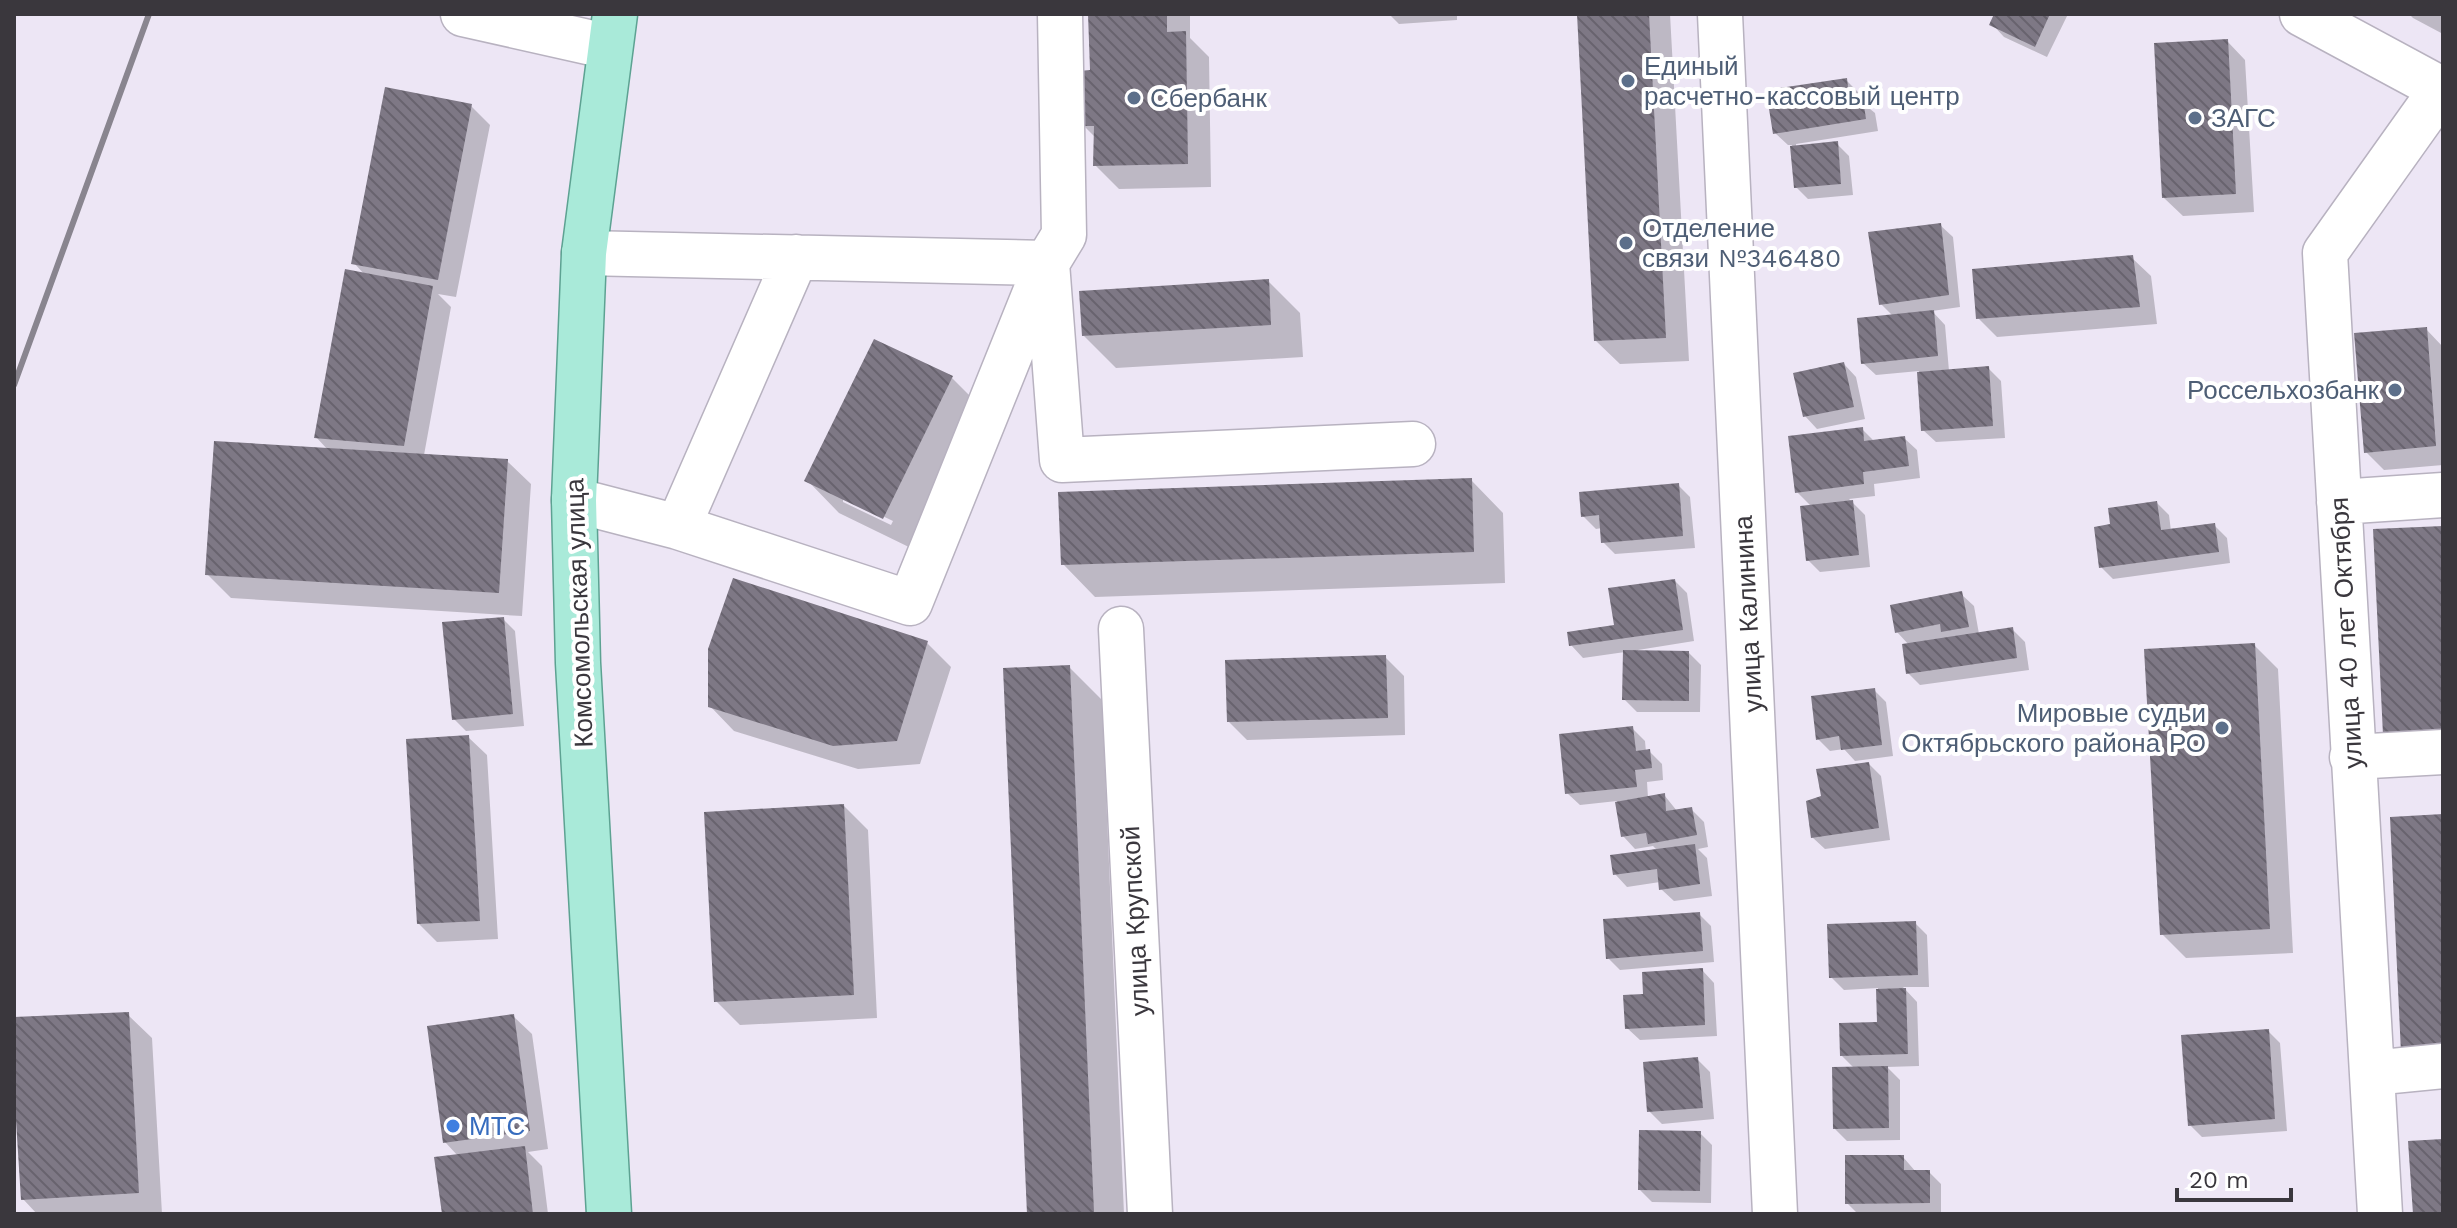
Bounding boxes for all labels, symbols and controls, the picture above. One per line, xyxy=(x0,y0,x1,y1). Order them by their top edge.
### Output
place label: Единый расчетно-кассовый центр xyxy=(1644,51,1960,111)
marker: Единый расчетно-кассовый центр xyxy=(1619,72,1637,90)
place label: Сбербанк xyxy=(1150,83,1267,113)
marker: Сбербанк xyxy=(1125,89,1143,107)
place label: ЗАГС xyxy=(2211,103,2276,133)
marker: ЗАГС xyxy=(2186,109,2204,127)
place label: Отделение связи №346480 xyxy=(1642,213,1841,273)
marker: Отделение связи №346480 xyxy=(1617,234,1635,252)
place label: Россельхозбанк xyxy=(2187,375,2380,405)
marker: Россельхозбанк xyxy=(2386,381,2404,399)
street label: Комсомольская улица xyxy=(559,477,599,748)
street label: улица 40 лет Октября xyxy=(2324,496,2368,770)
street label: улица Калинина xyxy=(1728,514,1768,713)
place label: Мировые судьи Октябрьского района РО xyxy=(1901,698,2206,758)
marker: Мировые судьи Октябрьского района РО xyxy=(2213,719,2231,737)
street label: улица Крупской xyxy=(1115,825,1155,1017)
place label: МТС xyxy=(469,1111,525,1141)
marker: МТС xyxy=(444,1117,462,1135)
scale bar xyxy=(2177,1152,2291,1202)
text: 20 m xyxy=(2189,1166,2249,1194)

